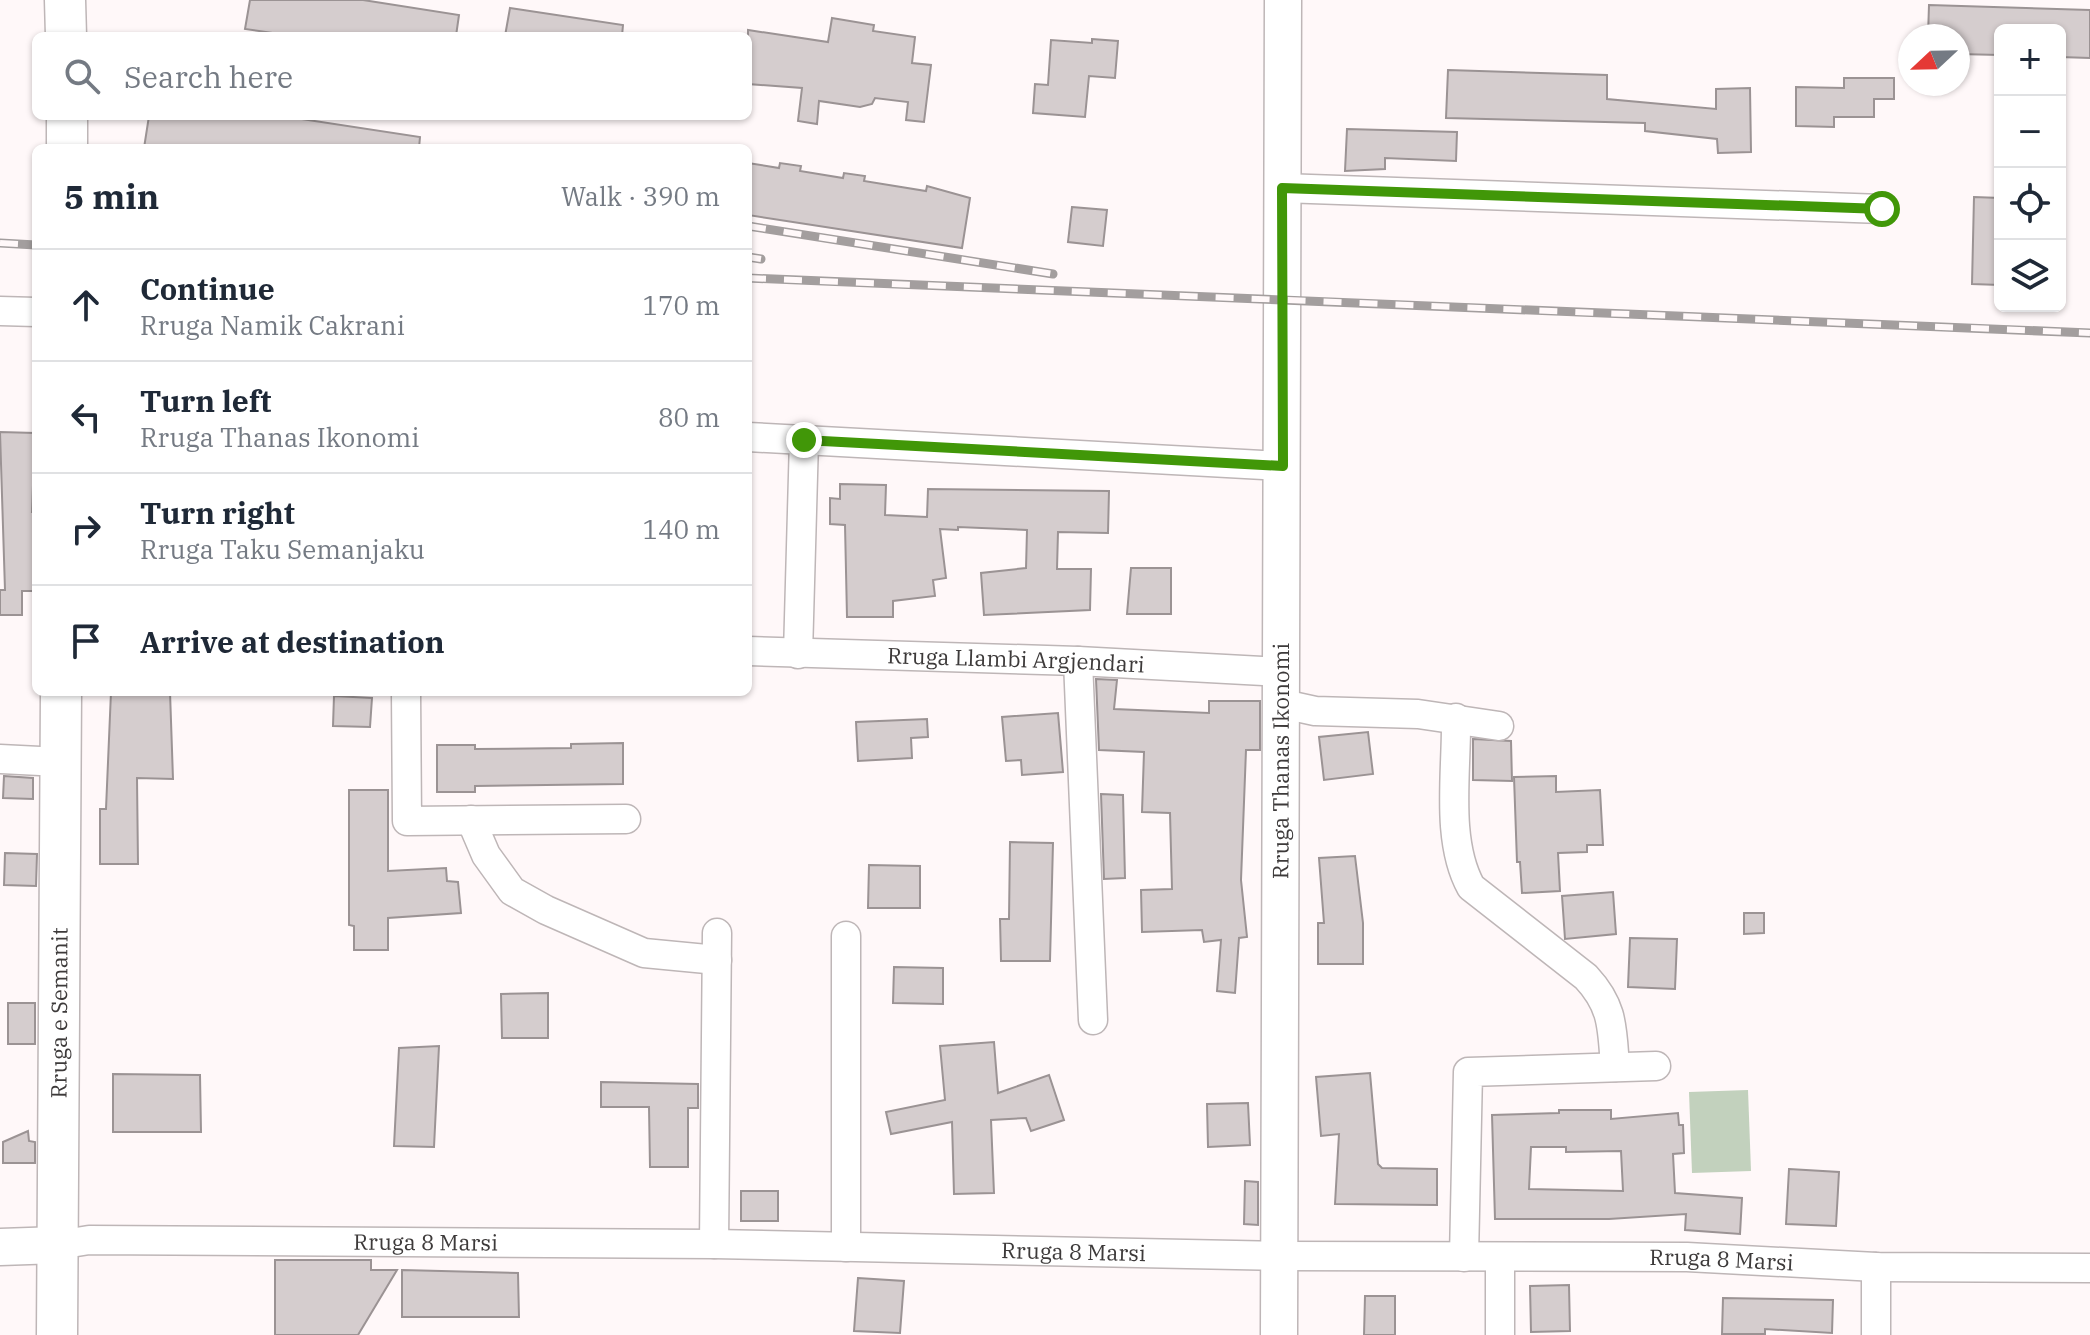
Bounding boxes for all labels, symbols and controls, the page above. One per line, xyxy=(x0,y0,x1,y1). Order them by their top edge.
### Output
north arrow xyxy=(1898,24,1970,96)
map controls xyxy=(1994,24,2066,312)
button: + xyxy=(1994,24,2066,96)
search box xyxy=(32,32,752,120)
icon: search xyxy=(60,54,104,98)
text: Search here xyxy=(124,57,293,96)
button: − xyxy=(1994,96,2066,168)
button: locate xyxy=(1994,168,2066,240)
text: 5 min xyxy=(64,174,159,218)
text: Walk · 390 m xyxy=(561,179,720,213)
route start xyxy=(1864,191,1900,227)
button: layers xyxy=(1994,240,2066,312)
text: Continue xyxy=(140,269,275,308)
icon: ahead xyxy=(64,283,108,327)
text: 170 m xyxy=(642,288,720,322)
text: Rruga Namik Cakrani xyxy=(140,308,405,342)
text: Turn left xyxy=(140,381,272,420)
icon: left xyxy=(64,395,108,439)
text: 80 m xyxy=(658,400,720,434)
text: Rruga Thanas Ikonomi xyxy=(140,420,420,454)
route end xyxy=(786,422,822,458)
text: Turn right xyxy=(140,493,295,532)
icon: right xyxy=(64,507,108,551)
text: 140 m xyxy=(642,512,720,546)
text: Rruga Taku Semanjaku xyxy=(140,532,425,566)
icon: arrive xyxy=(64,619,108,663)
text: Arrive at destination xyxy=(140,622,445,661)
street label: Rruga Llambi Argjendari xyxy=(887,640,1145,679)
street label: Rruga Thanas Ikonomi xyxy=(1265,643,1295,879)
street label: Rruga e Semanit xyxy=(43,927,74,1099)
street label: Rruga 8 Marsi xyxy=(353,1227,498,1257)
street label: Rruga 8 Marsi xyxy=(1001,1235,1146,1267)
street label: Rruga 8 Marsi xyxy=(1649,1242,1794,1277)

